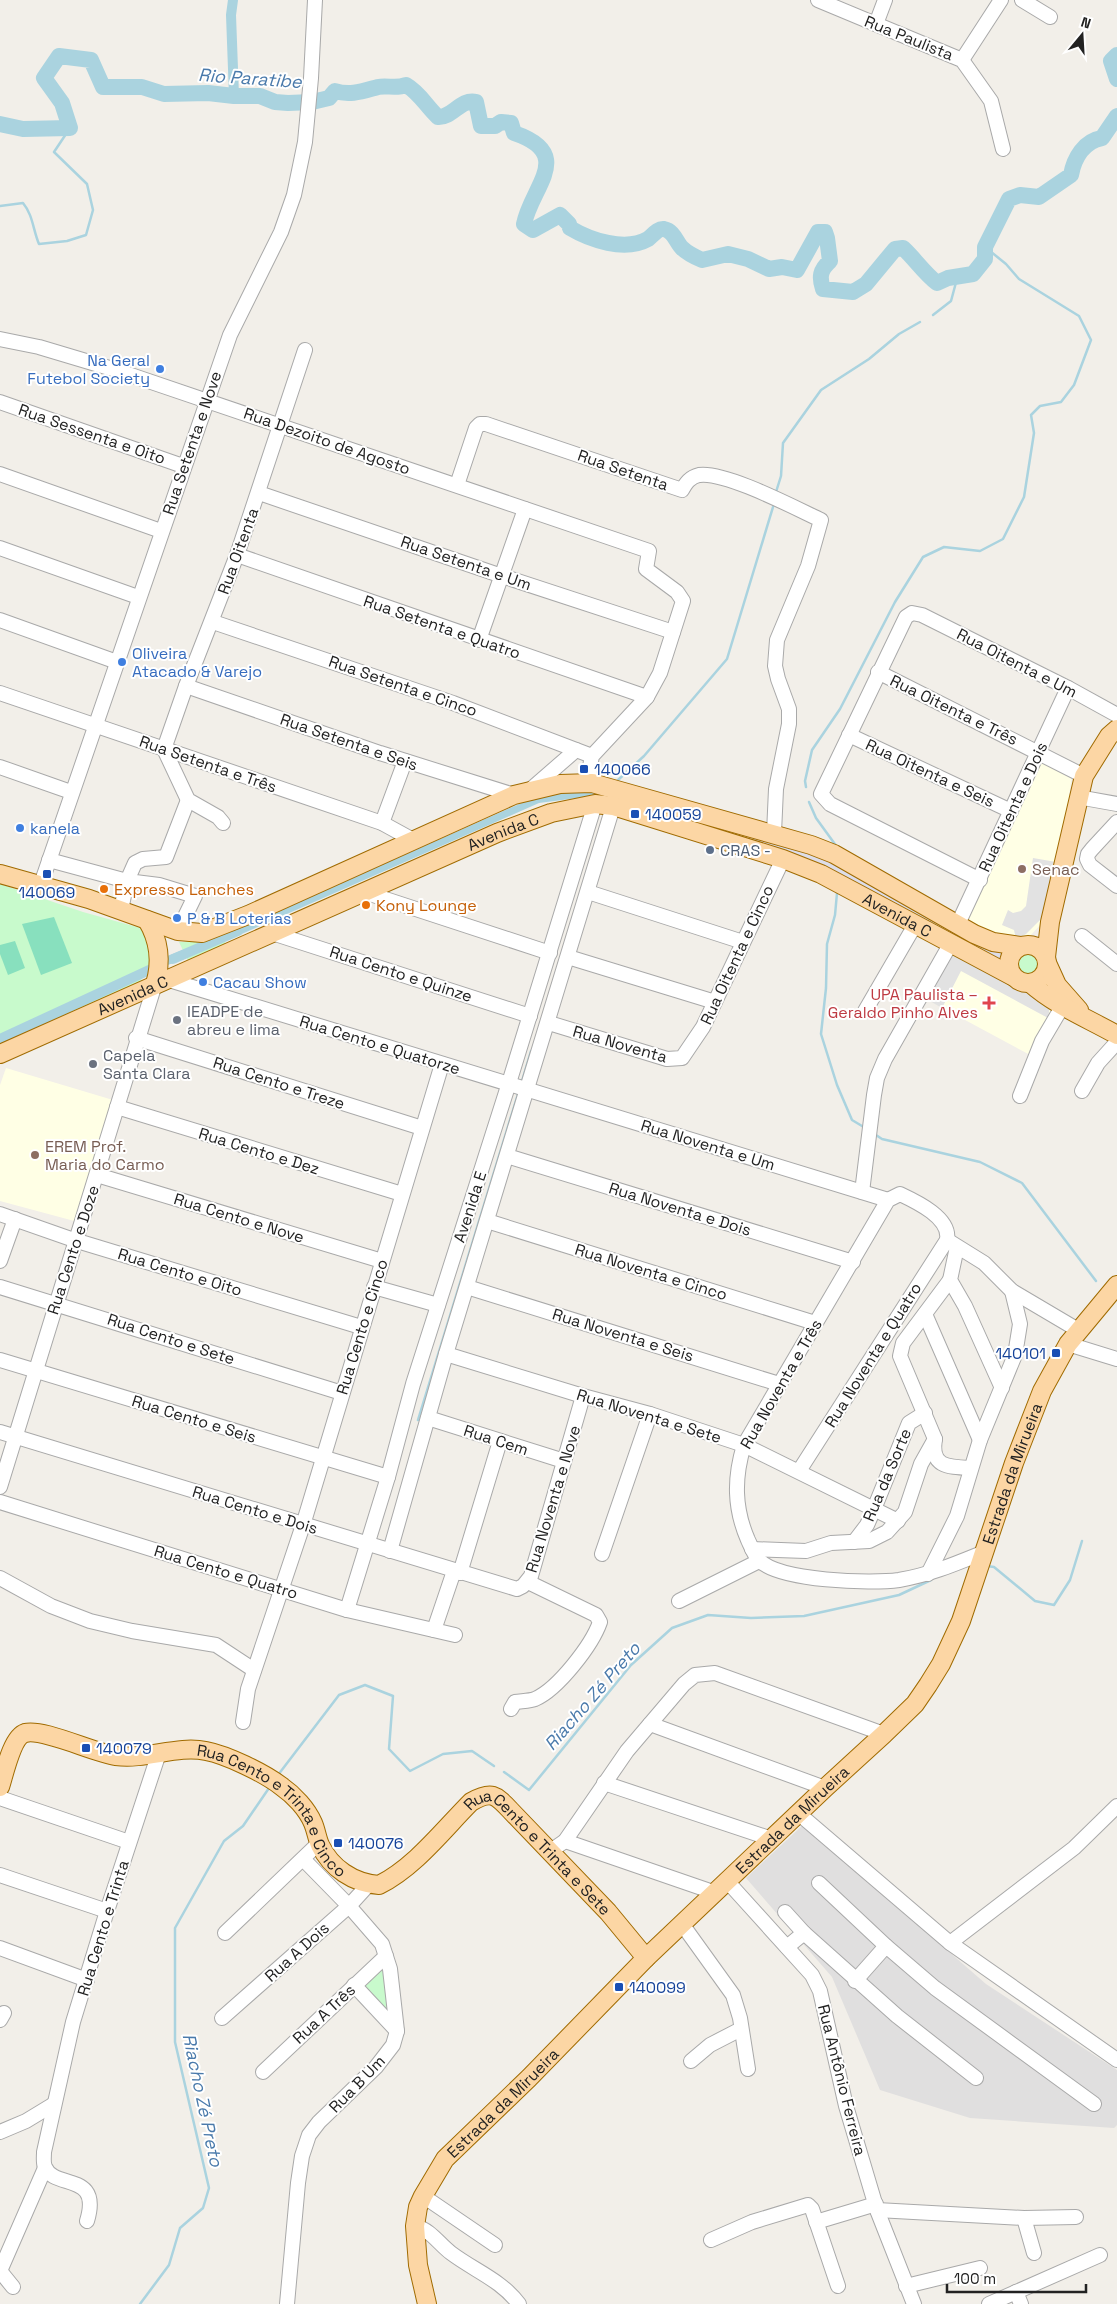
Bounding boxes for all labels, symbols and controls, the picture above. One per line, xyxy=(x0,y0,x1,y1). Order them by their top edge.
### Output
north arrow xyxy=(1057,10,1107,60)
street label: Rua Paulista xyxy=(861,11,957,65)
text: N xyxy=(1079,13,1093,33)
water label: Rio Paratibe xyxy=(197,63,304,93)
place label: Na Geral Futebol Society xyxy=(27,350,150,389)
marker: Na Geral Futebol Society xyxy=(154,363,166,375)
street label: Rua Setenta e Nove xyxy=(158,368,226,518)
street label: Rua Sessenta e Oito xyxy=(16,399,168,469)
street label: Rua Dezoito de Agosto xyxy=(241,403,413,479)
street label: Rua Setenta xyxy=(575,445,671,495)
street label: Rua Oitenta xyxy=(213,505,263,597)
street label: Rua Setenta e Um xyxy=(398,531,534,595)
street label: Rua Setenta e Quatro xyxy=(361,590,523,664)
street label: Rua Oitenta e Um xyxy=(953,624,1081,702)
place label: Oliveira Atacado & Varejo xyxy=(132,643,262,682)
street label: Rua Setenta e Cinco xyxy=(326,651,480,721)
marker: Oliveira Atacado & Varejo xyxy=(116,656,128,668)
street label: Rua Oitenta e Três xyxy=(887,670,1021,750)
street label: Rua Setenta e Seis xyxy=(277,709,421,775)
street label: Rua Setenta e Três xyxy=(137,731,279,797)
street label: Rua Oitenta e Seis xyxy=(862,734,998,812)
street label: Rua Oitenta e Dois xyxy=(974,739,1052,875)
place label: 140066 xyxy=(594,759,651,780)
marker: 140066 xyxy=(578,763,590,775)
place label: 140059 xyxy=(645,804,702,825)
street label: Avenida C xyxy=(464,808,542,855)
marker: 140059 xyxy=(629,808,641,820)
place label: kanela xyxy=(30,818,80,839)
marker: kanela xyxy=(14,822,26,834)
place label: CRAS - xyxy=(720,840,771,861)
marker: CRAS - xyxy=(704,844,716,856)
place label: Senac xyxy=(1032,859,1080,880)
marker: Senac xyxy=(1016,863,1028,875)
marker: 140069 xyxy=(41,868,53,880)
place label: Expresso Lanches xyxy=(114,879,254,900)
place label: 140069 xyxy=(19,882,75,903)
street label: Rua Oitenta e Cinco xyxy=(695,882,779,1028)
marker: Expresso Lanches xyxy=(98,883,110,895)
street label: Avenida C xyxy=(859,888,935,942)
place label: Kony Lounge xyxy=(376,895,477,916)
marker: Kony Lounge xyxy=(360,899,372,911)
place label: P & B Loterias xyxy=(187,908,292,929)
marker: P & B Loterias xyxy=(171,912,183,924)
street label: Rua Cento e Quinze xyxy=(327,941,475,1007)
street label: Avenida C xyxy=(94,970,171,1020)
place label: Cacau Show xyxy=(213,972,307,993)
marker: Cacau Show xyxy=(197,976,209,988)
place label: UPA Paulista – Geraldo Pinho Alves xyxy=(828,984,978,1023)
marker: UPA Paulista – Geraldo Pinho Alves xyxy=(982,996,996,1010)
place label: IEADPE de abreu e lima xyxy=(187,1001,280,1040)
street label: Rua Cento e Quatorze xyxy=(297,1011,463,1079)
marker: IEADPE de abreu e lima xyxy=(171,1014,183,1026)
street label: Rua Noventa xyxy=(570,1021,670,1067)
place label: Capela Santa Clara xyxy=(103,1045,191,1084)
street label: Rua Cento e Treze xyxy=(210,1052,348,1114)
marker: Capela Santa Clara xyxy=(87,1058,99,1070)
street label: Rua Noventa e Um xyxy=(638,1115,778,1175)
street label: Rua Cento e Dez xyxy=(196,1123,322,1179)
place label: EREM Prof. Maria do Carmo xyxy=(45,1136,165,1175)
marker: EREM Prof. Maria do Carmo xyxy=(29,1149,41,1161)
street label: Avenida E xyxy=(449,1169,491,1245)
street label: Rua Noventa e Dois xyxy=(606,1177,754,1241)
street label: Rua Cento e Doze xyxy=(42,1183,104,1317)
street label: Rua Cento e Nove xyxy=(171,1188,307,1248)
street label: Rua Noventa e Cinco xyxy=(572,1239,730,1305)
street label: Rua Cento e Oito xyxy=(115,1243,245,1301)
street label: Rua Cento e Cinco xyxy=(331,1257,393,1397)
street label: Rua Noventa e Quatro xyxy=(820,1279,926,1431)
street label: Rua Noventa e Seis xyxy=(550,1304,696,1366)
street label: Rua Cento e Sete xyxy=(105,1309,237,1369)
street label: Rua Noventa e Três xyxy=(735,1315,827,1453)
place label: 140101 xyxy=(995,1343,1046,1364)
marker: 140101 xyxy=(1050,1347,1062,1359)
street label: Rua Noventa e Sete xyxy=(574,1384,724,1448)
street label: Rua Cento e Seis xyxy=(129,1390,259,1448)
street label: Estrada da Mirueira xyxy=(977,1400,1047,1547)
street label: Rua Cem xyxy=(461,1420,531,1460)
street label: Rua Noventa e Nove xyxy=(521,1423,585,1575)
street label: Rua da Sorte xyxy=(858,1425,916,1525)
street label: Rua Cento e Dois xyxy=(190,1481,320,1539)
street label: Rua Cento e Quatro xyxy=(152,1540,300,1604)
water label: Riacho Zé Preto xyxy=(539,1637,646,1755)
place label: 140079 xyxy=(96,1738,152,1759)
street label: Rua Cento e Trinta e Cinco xyxy=(196,1739,351,1882)
marker: 140079 xyxy=(80,1742,92,1754)
street label: Estrada da Mirueira xyxy=(731,1761,853,1878)
street label: Rua Cento e Trinta e Sete xyxy=(459,1785,616,1919)
place label: 140076 xyxy=(348,1833,404,1854)
marker: 140076 xyxy=(332,1837,344,1849)
street label: Rua Cento e Trinta xyxy=(72,1857,134,1999)
street label: Rua A Dois xyxy=(260,1917,334,1987)
place label: 140099 xyxy=(629,1977,686,1998)
street label: Rua A Três xyxy=(288,1980,360,2048)
marker: 140099 xyxy=(613,1981,625,1993)
street label: Rua Antônio Ferreira xyxy=(813,2002,871,2158)
water label: Riacho Zé Preto xyxy=(178,2031,229,2170)
street label: Estrada da Mirueira xyxy=(442,2043,563,2162)
street label: Rua B Um xyxy=(324,2051,390,2117)
scale bar xyxy=(947,2262,1086,2294)
text: 100 m xyxy=(954,2269,996,2288)

